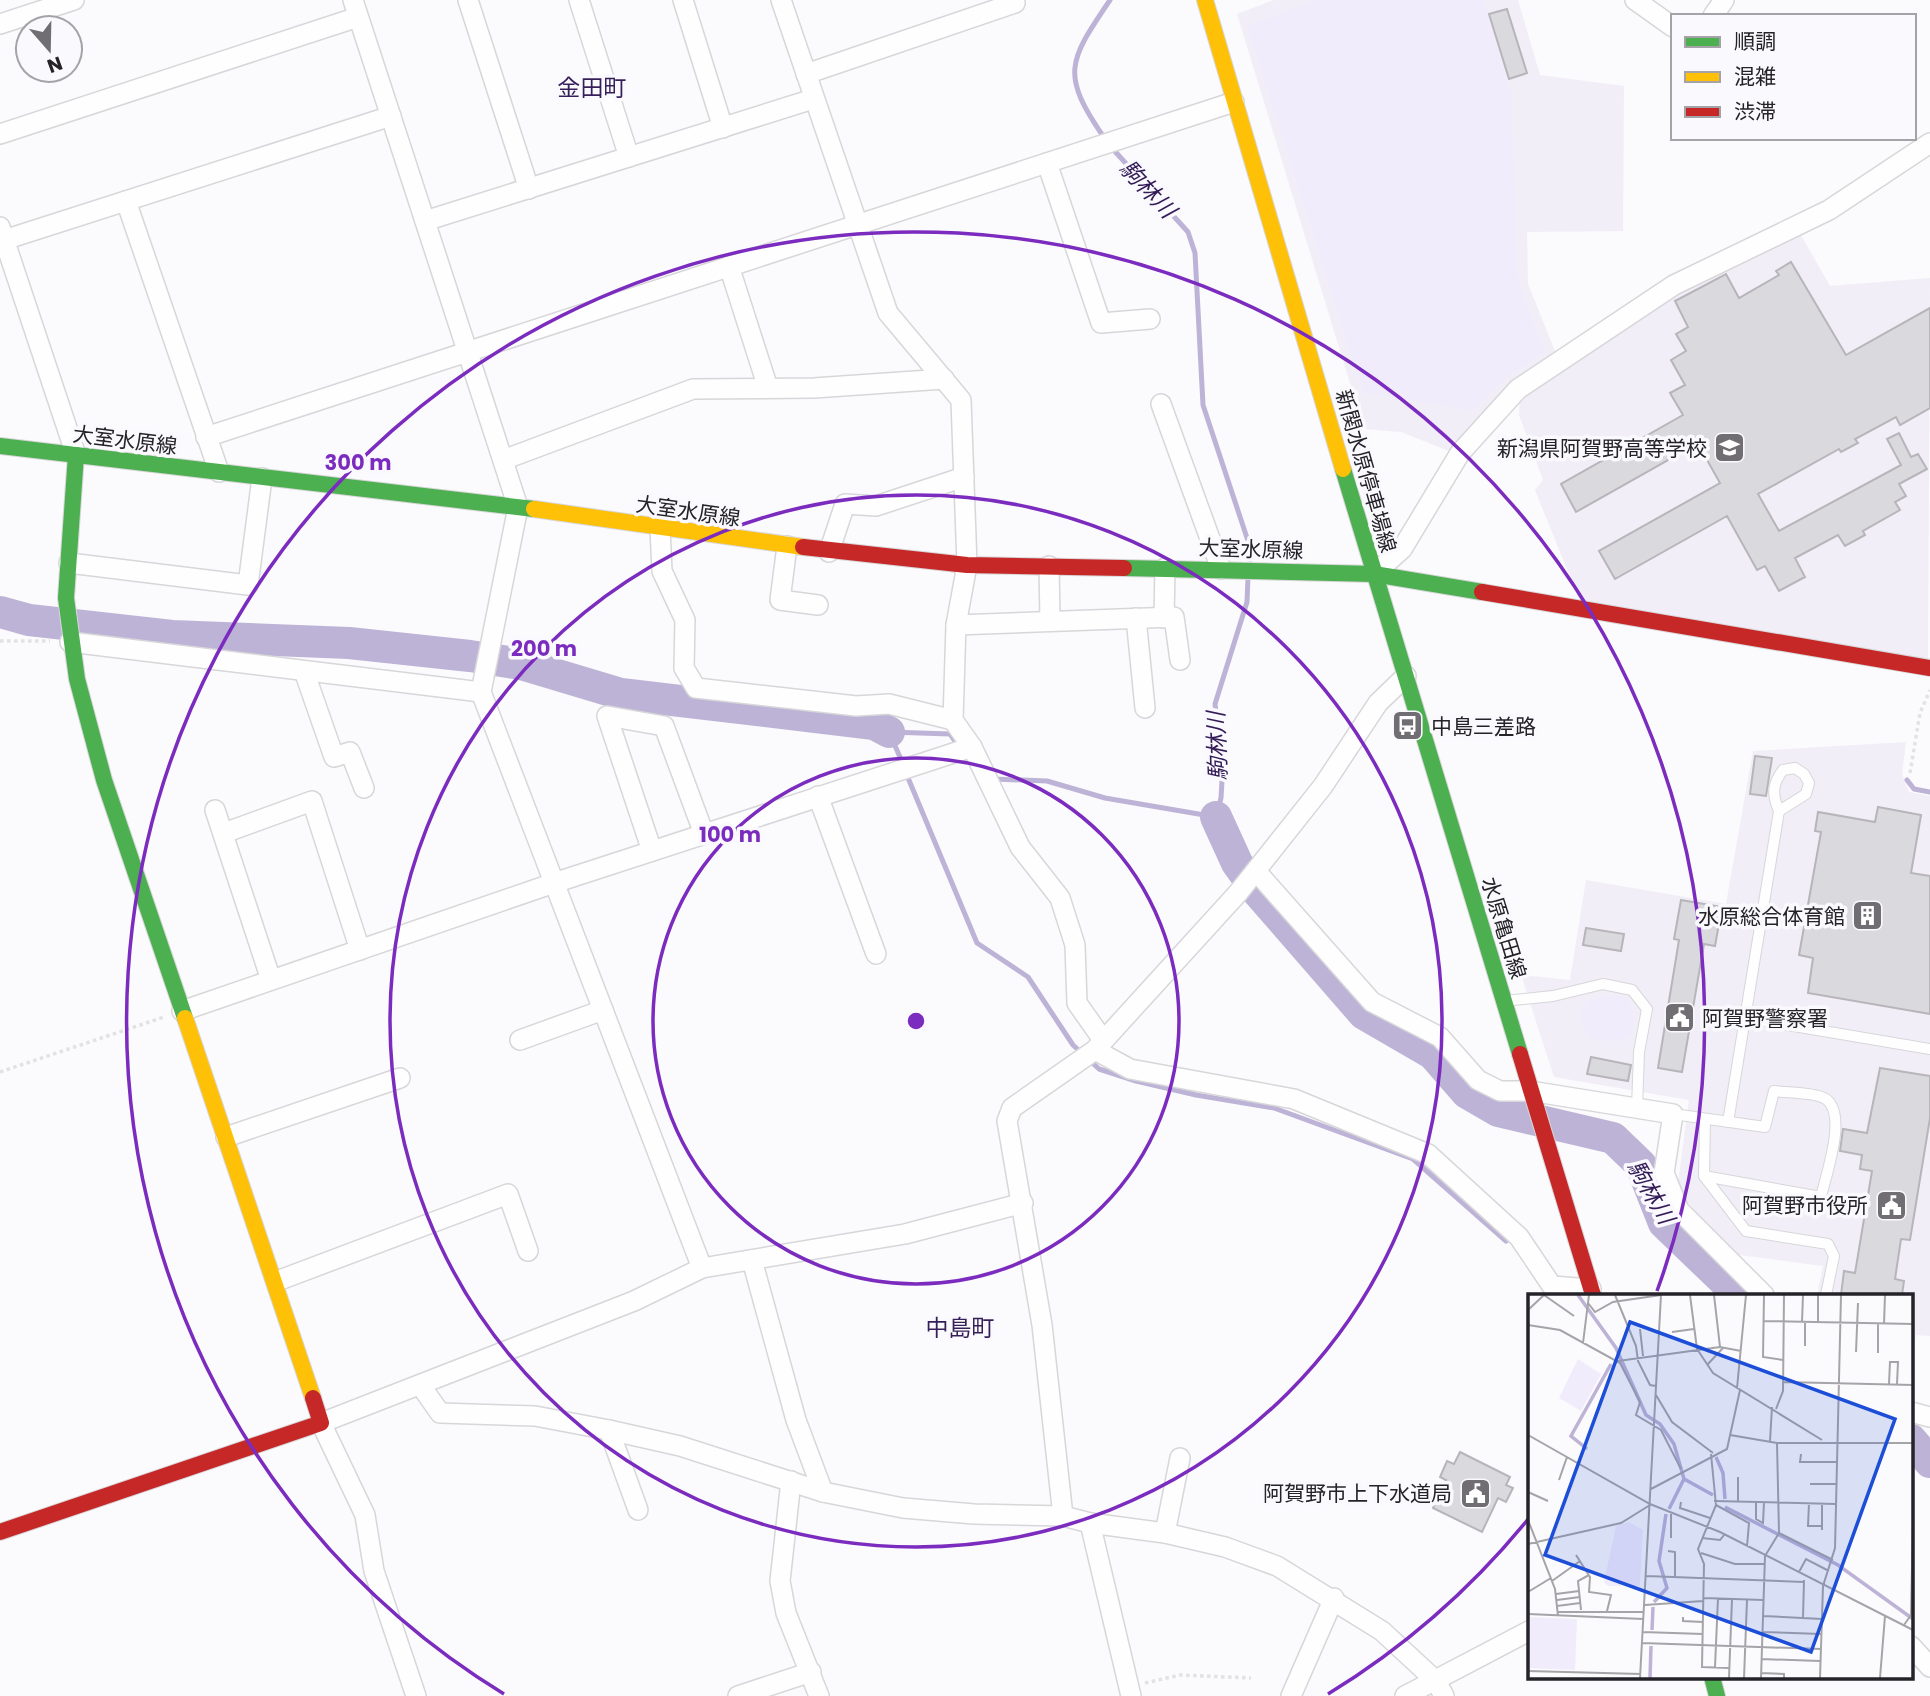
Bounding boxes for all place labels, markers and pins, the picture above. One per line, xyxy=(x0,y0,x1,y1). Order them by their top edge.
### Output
school or university icon: 新潟県阿賀野高等学校 xyxy=(1713,431,1747,465)
place label: 新潟県阿賀野高等学校 xyxy=(1497,434,1707,463)
bus stop icon: 中島三差路 xyxy=(1391,709,1425,743)
place label: 中島三差路 xyxy=(1431,712,1536,741)
building icon: 水原総合体育館 xyxy=(1851,899,1885,933)
place label: 水原総合体育館 xyxy=(1698,902,1845,931)
public building icon: 阿賀野警察署 xyxy=(1662,1001,1696,1035)
place label: 阿賀野警察署 xyxy=(1702,1004,1828,1033)
centre of rings xyxy=(904,1009,928,1033)
public building icon: 阿賀野市役所 xyxy=(1874,1188,1908,1222)
place label: 阿賀野市役所 xyxy=(1742,1191,1868,1220)
public building icon: 阿賀野市上下水道局 xyxy=(1458,1476,1492,1510)
place label: 阿賀野市上下水道局 xyxy=(1263,1479,1452,1508)

